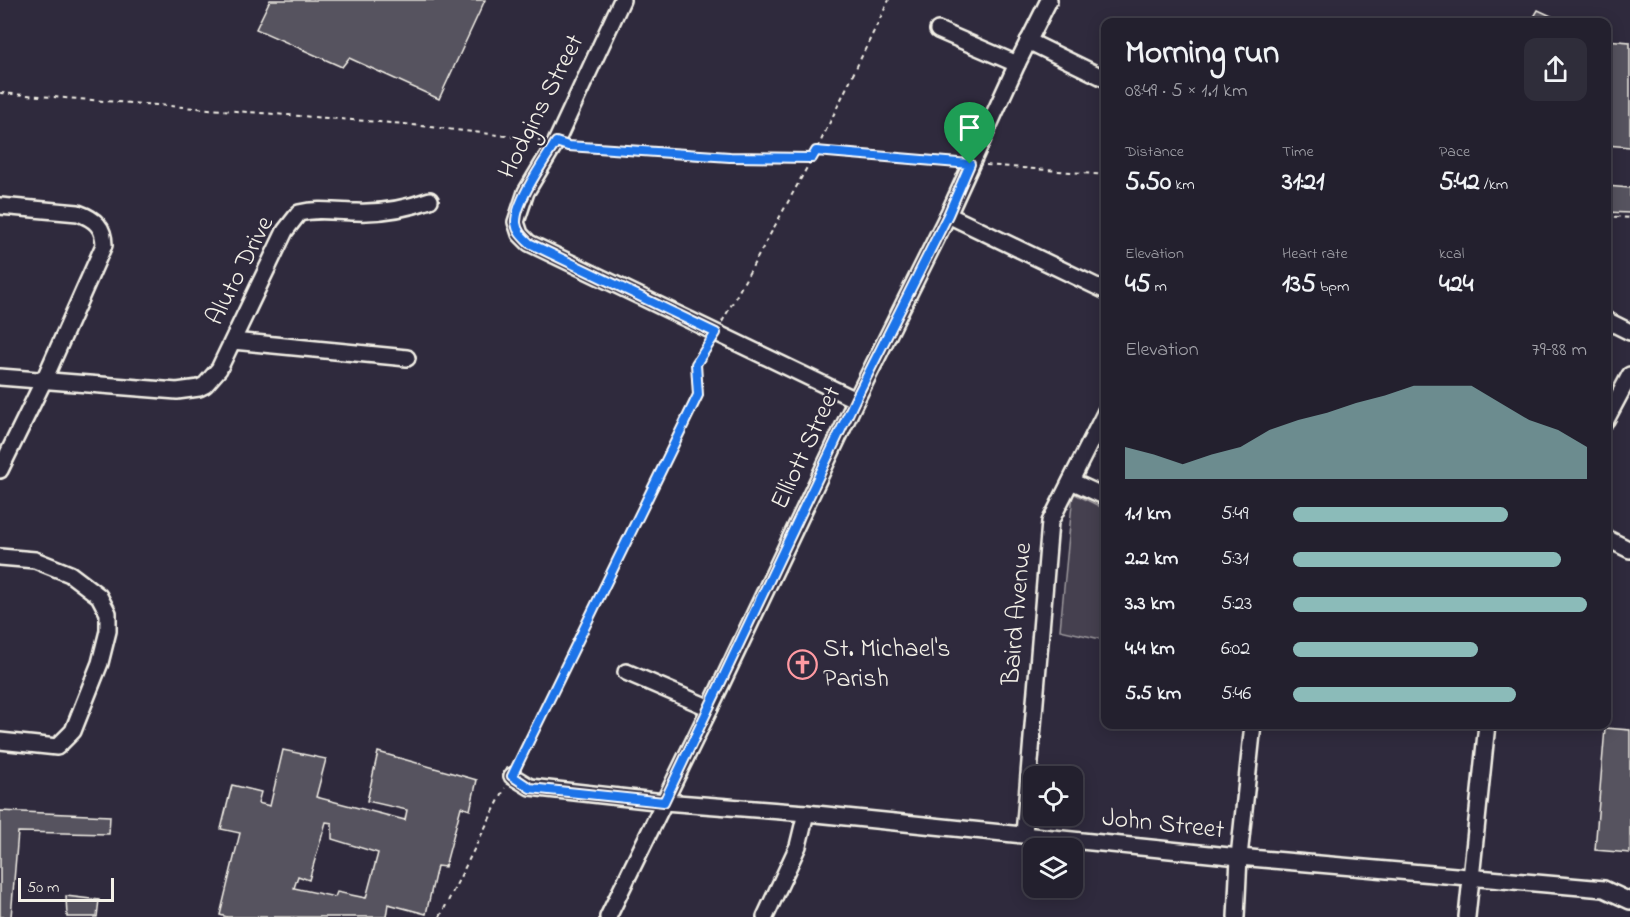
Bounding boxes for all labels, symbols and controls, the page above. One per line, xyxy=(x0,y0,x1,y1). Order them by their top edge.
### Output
street label: Hodgins Street xyxy=(489,28,595,186)
text: Morning run xyxy=(1125,30,1279,78)
button: share xyxy=(1524,38,1587,101)
text: 08:49 · 5 × 1.1 km xyxy=(1125,77,1247,106)
pin xyxy=(944,102,995,164)
icon: arrive xyxy=(953,111,986,144)
text: Distance xyxy=(1125,140,1184,164)
text: Time xyxy=(1282,140,1314,164)
text: Pace xyxy=(1439,140,1470,164)
text: 5.50 xyxy=(1125,164,1171,202)
text: 31:21 xyxy=(1282,164,1324,202)
text: 5:42 xyxy=(1439,164,1480,202)
text: km xyxy=(1171,173,1195,197)
text: /km xyxy=(1480,173,1508,197)
street label: Aluto Drive xyxy=(197,209,285,332)
text: Elevation xyxy=(1125,242,1184,266)
text: Heart rate xyxy=(1282,242,1348,266)
text: kcal xyxy=(1439,242,1464,266)
text: 45 xyxy=(1125,266,1151,304)
text: 135 xyxy=(1282,266,1316,304)
text: 424 xyxy=(1439,266,1473,304)
text: m xyxy=(1151,275,1167,299)
text: bpm xyxy=(1316,275,1349,299)
text: Elevation xyxy=(1125,336,1199,365)
text: 79–88 m xyxy=(1531,336,1587,365)
street label: Elliott Street xyxy=(762,380,852,516)
text: 1.1 km xyxy=(1125,500,1171,529)
text: 5:49 xyxy=(1221,500,1248,529)
street label: Baird Avenue xyxy=(993,541,1043,688)
text: 2.2 km xyxy=(1125,545,1178,574)
text: 5:31 xyxy=(1221,545,1249,574)
text: 3.3 km xyxy=(1125,590,1175,619)
text: 5:23 xyxy=(1221,590,1252,619)
place label: St. Michael's Parish xyxy=(823,631,951,699)
text: 4.4 km xyxy=(1125,635,1175,664)
text: 6:02 xyxy=(1221,635,1250,664)
church icon: St. Michael's Parish xyxy=(786,649,818,681)
text: 5.5 km xyxy=(1125,680,1181,709)
text: 5:46 xyxy=(1221,680,1251,709)
map controls xyxy=(1023,766,1083,898)
button: locate xyxy=(1023,766,1083,826)
street label: John Street xyxy=(1100,800,1226,850)
button: layers xyxy=(1023,838,1083,898)
scale bar xyxy=(18,875,114,902)
text: 50 m xyxy=(27,876,59,900)

